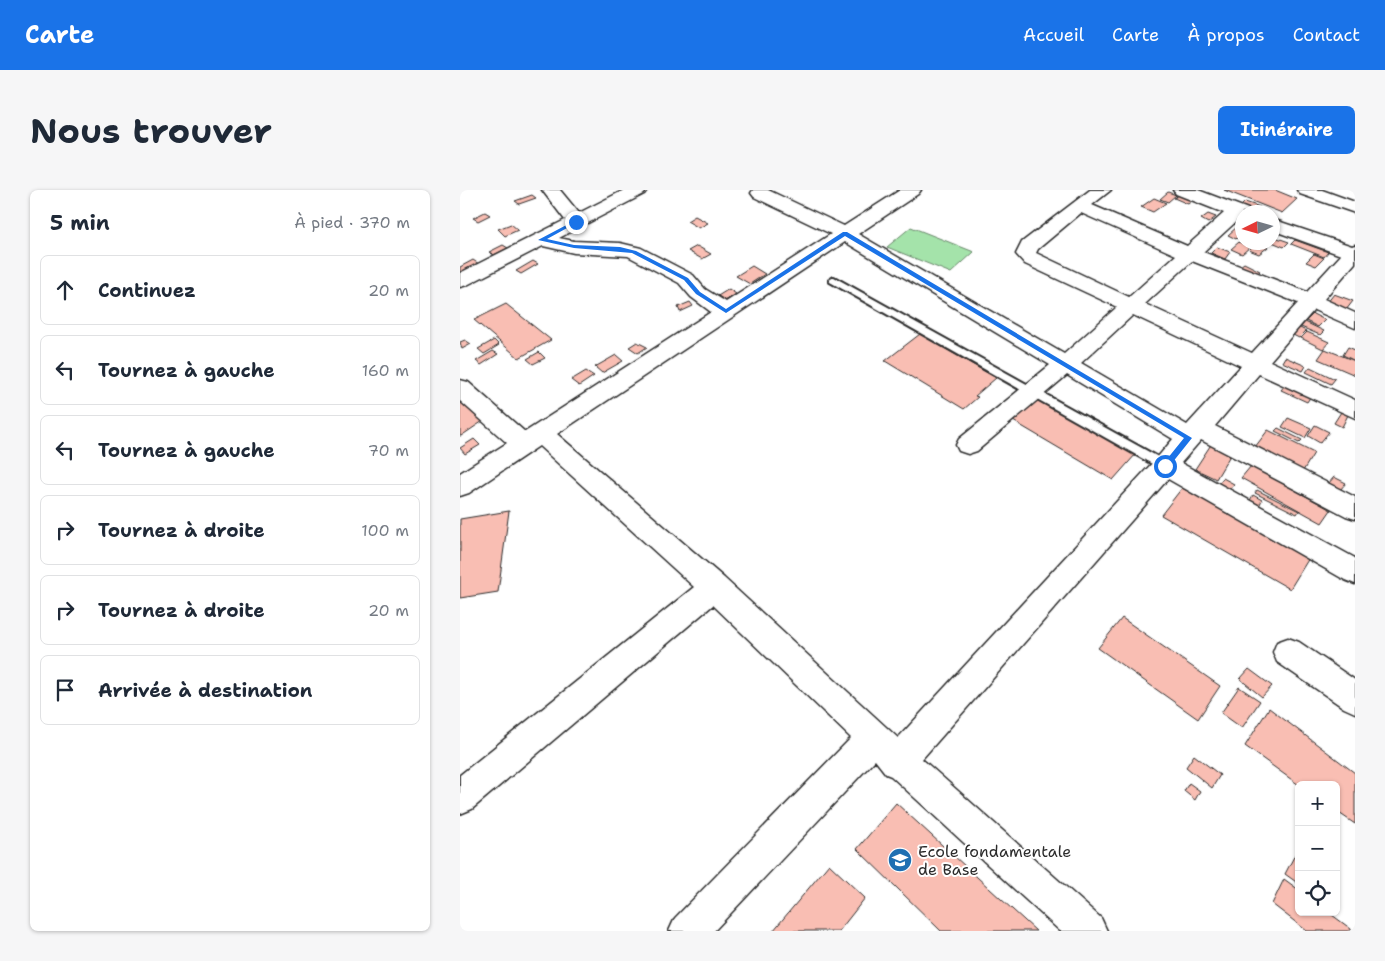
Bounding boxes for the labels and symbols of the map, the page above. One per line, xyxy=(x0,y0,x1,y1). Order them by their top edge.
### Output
north arrow xyxy=(1235,205,1280,250)
route end xyxy=(565,211,588,234)
route start xyxy=(1154,455,1177,478)
place label: Ecole fondamentale de Base xyxy=(918,841,1071,880)
school or university icon: Ecole fondamentale de Base xyxy=(887,847,913,873)

